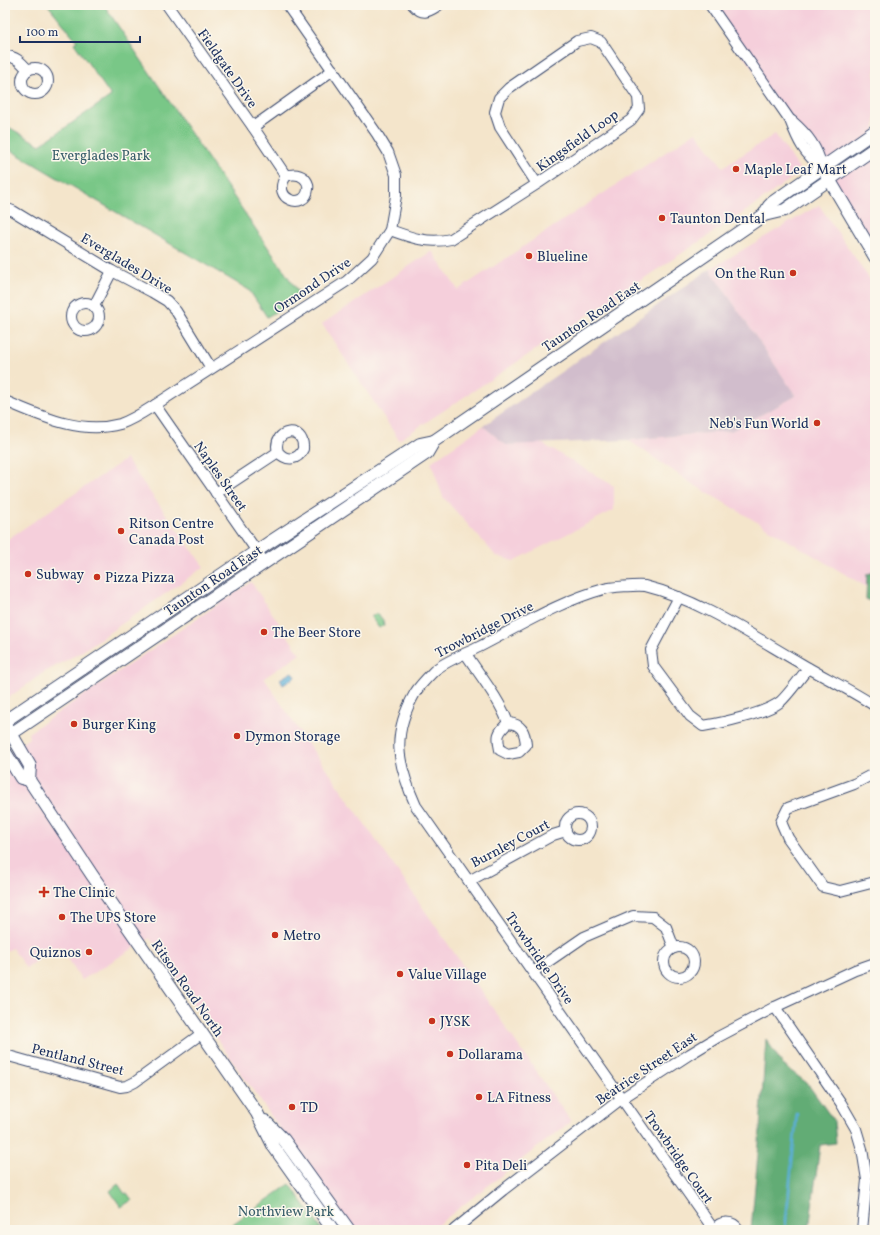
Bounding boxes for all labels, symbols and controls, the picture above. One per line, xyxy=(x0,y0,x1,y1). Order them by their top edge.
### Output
scale bar xyxy=(20,18,140,44)
text: 100 m xyxy=(26,25,59,41)
street label: Fieldgate Drive xyxy=(192,25,261,113)
street label: Kingsfield Loop xyxy=(533,106,623,177)
park label: Everglades Park xyxy=(52,147,151,166)
place label: Maple Leaf Mart xyxy=(744,161,847,180)
marker: Maple Leaf Mart xyxy=(731,164,741,174)
place label: Taunton Dental xyxy=(670,210,765,229)
marker: Taunton Dental xyxy=(657,213,667,223)
street label: Everglades Drive xyxy=(77,229,176,299)
place label: Blueline xyxy=(537,248,588,267)
marker: Blueline xyxy=(524,251,534,261)
street label: Ormond Drive xyxy=(271,253,355,319)
place label: On the Run xyxy=(715,265,785,284)
marker: On the Run xyxy=(788,268,798,278)
street label: Taunton Road East xyxy=(539,277,645,357)
place label: Neb's Fun World xyxy=(709,415,809,434)
marker: Neb's Fun World xyxy=(812,418,822,428)
street label: Naples Street xyxy=(189,438,251,516)
place label: Ritson Centre Canada Post xyxy=(129,515,214,550)
marker: Ritson Centre Canada Post xyxy=(116,526,126,536)
street label: Taunton Road East xyxy=(161,541,267,621)
place label: Subway xyxy=(36,566,85,585)
marker: Subway xyxy=(23,569,33,579)
place label: Pizza Pizza xyxy=(105,569,175,588)
marker: Pizza Pizza xyxy=(92,572,102,582)
street label: Trowbridge Drive xyxy=(432,597,537,663)
place label: The Beer Store xyxy=(272,624,361,643)
marker: The Beer Store xyxy=(259,627,269,637)
place label: Burger King xyxy=(82,716,156,735)
marker: Burger King xyxy=(69,719,79,729)
place label: Dymon Storage xyxy=(245,728,341,747)
marker: Dymon Storage xyxy=(232,731,242,741)
street label: Burnley Court xyxy=(468,816,554,873)
place label: The Clinic xyxy=(53,884,115,903)
marker: The Clinic xyxy=(38,886,50,898)
place label: The UPS Store xyxy=(70,909,157,928)
street label: Trowbridge Drive xyxy=(500,909,578,1009)
marker: The UPS Store xyxy=(57,912,67,922)
place label: Metro xyxy=(283,927,321,946)
marker: Metro xyxy=(270,930,280,940)
street label: Ritson Road North xyxy=(146,936,227,1041)
place label: Quiznos xyxy=(30,944,81,963)
marker: Quiznos xyxy=(84,947,94,957)
place label: Value Village xyxy=(408,966,487,985)
marker: Value Village xyxy=(395,969,405,979)
place label: JYSK xyxy=(440,1013,471,1032)
marker: JYSK xyxy=(427,1016,437,1026)
street label: Beatrice Street East xyxy=(592,1028,701,1110)
street label: Pentland Street xyxy=(29,1040,126,1081)
place label: Dollarama xyxy=(458,1046,523,1065)
marker: Dollarama xyxy=(445,1049,455,1059)
place label: LA Fitness xyxy=(487,1089,551,1108)
marker: LA Fitness xyxy=(474,1092,484,1102)
place label: TD xyxy=(300,1099,318,1118)
marker: TD xyxy=(287,1102,297,1112)
street label: Trowbridge Court xyxy=(639,1108,717,1208)
place label: Pita Deli xyxy=(475,1157,527,1176)
marker: Pita Deli xyxy=(462,1160,472,1170)
park label: Northview Park xyxy=(238,1203,335,1222)

